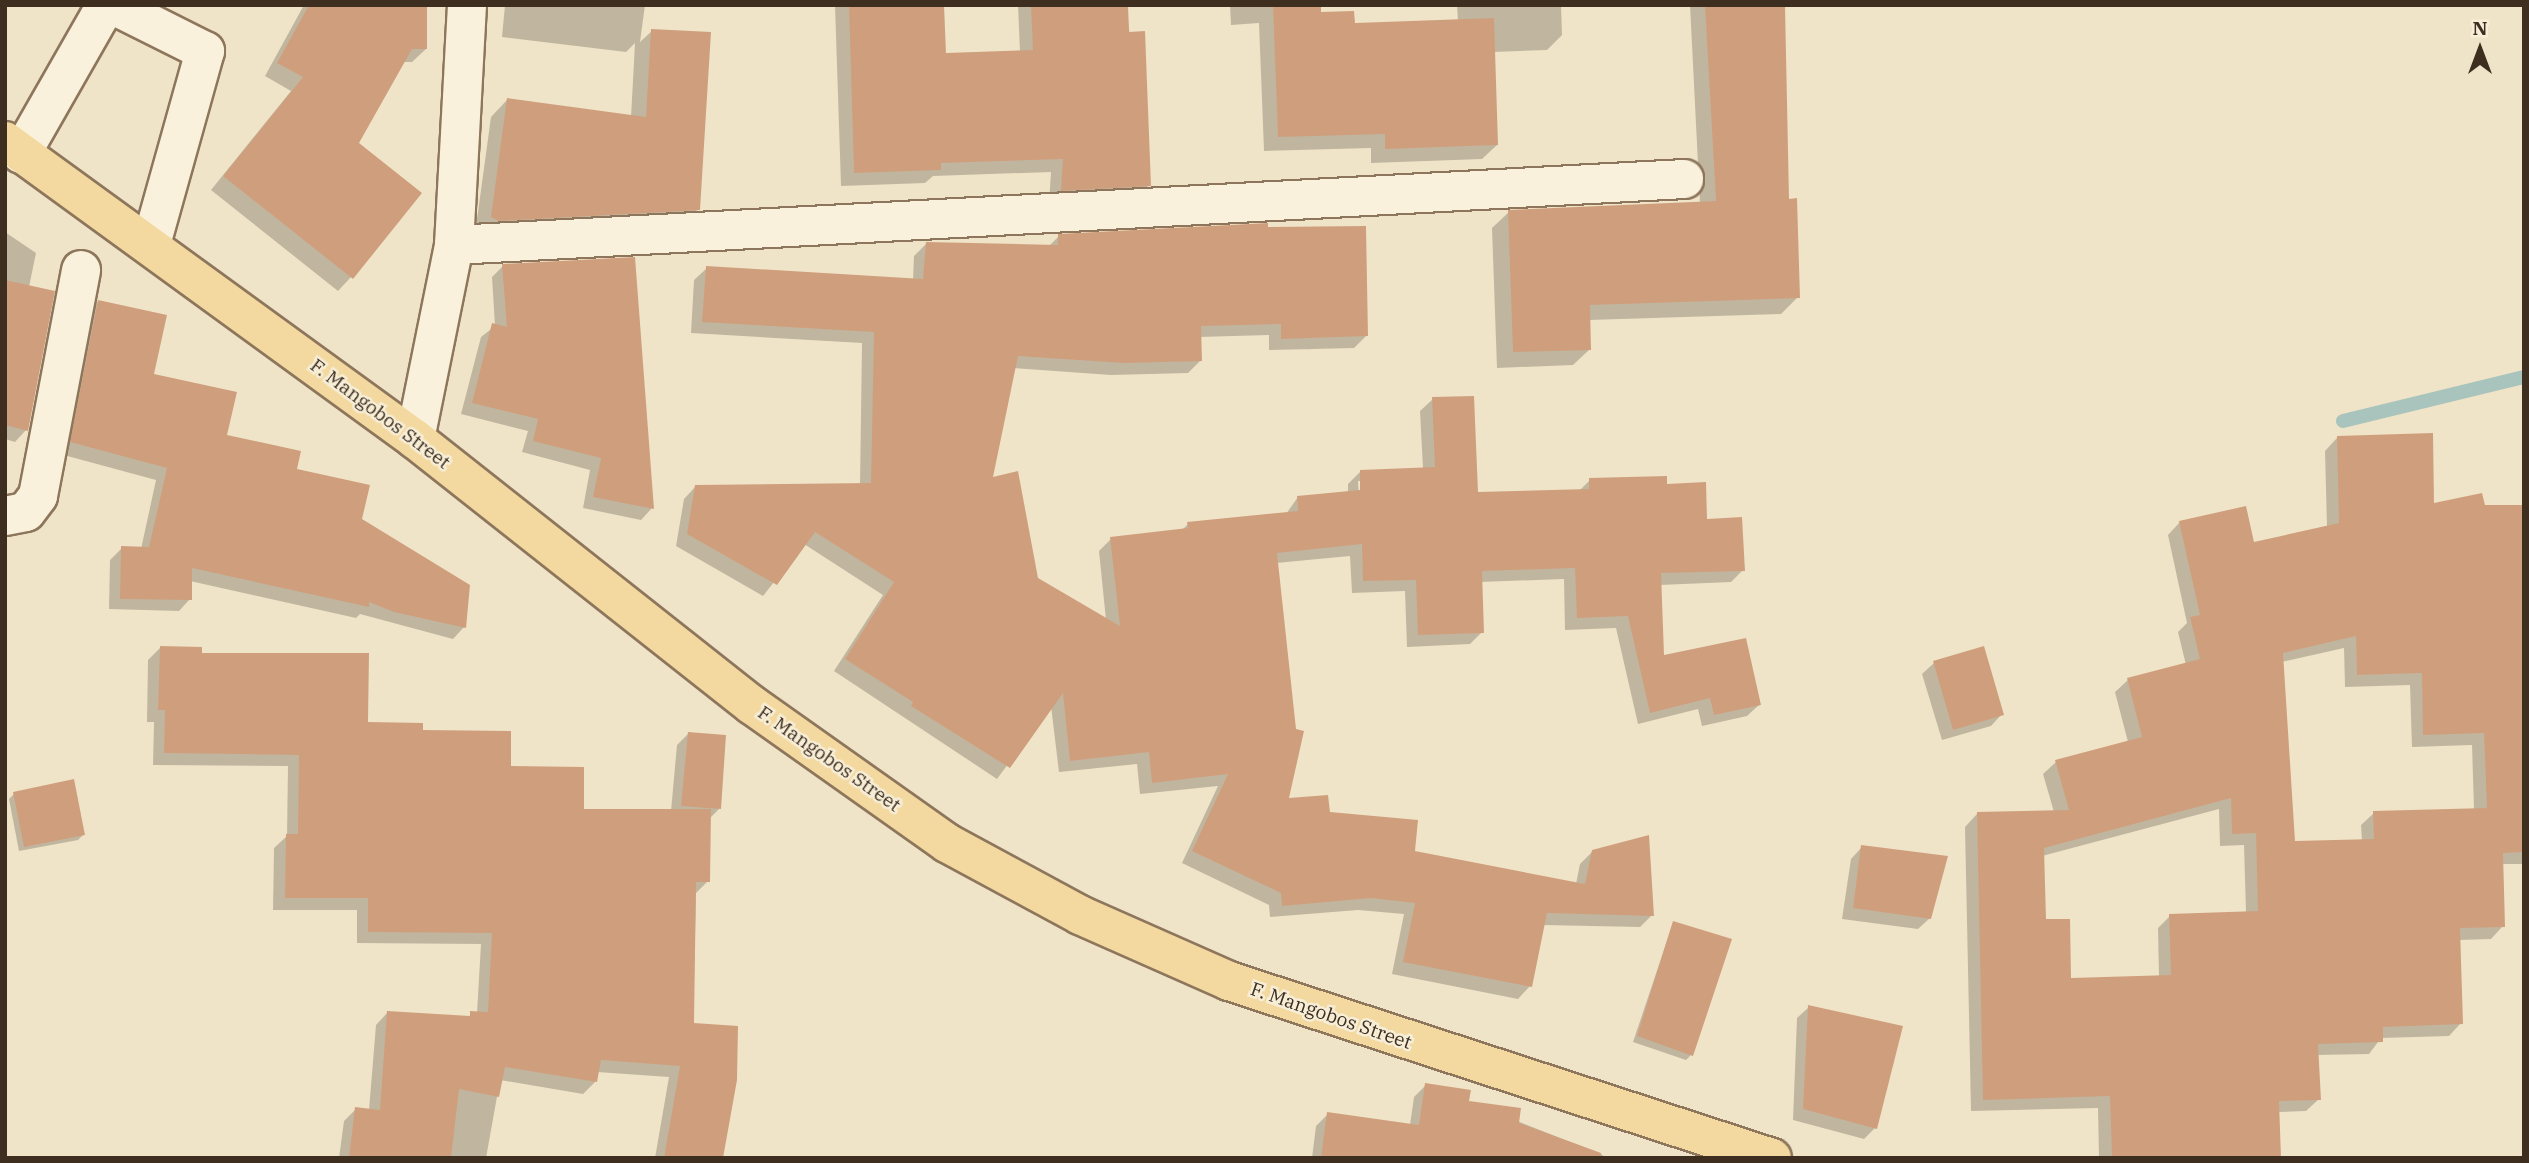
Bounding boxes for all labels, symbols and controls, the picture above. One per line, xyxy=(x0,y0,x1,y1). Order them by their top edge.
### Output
north arrow xyxy=(2445,14,2515,84)
text: N xyxy=(2472,16,2488,40)
street label: F. Mangobos Street xyxy=(306,354,454,474)
street label: F. Mangobos Street xyxy=(753,701,905,817)
street label: F. Mangobos Street xyxy=(1247,978,1415,1054)

